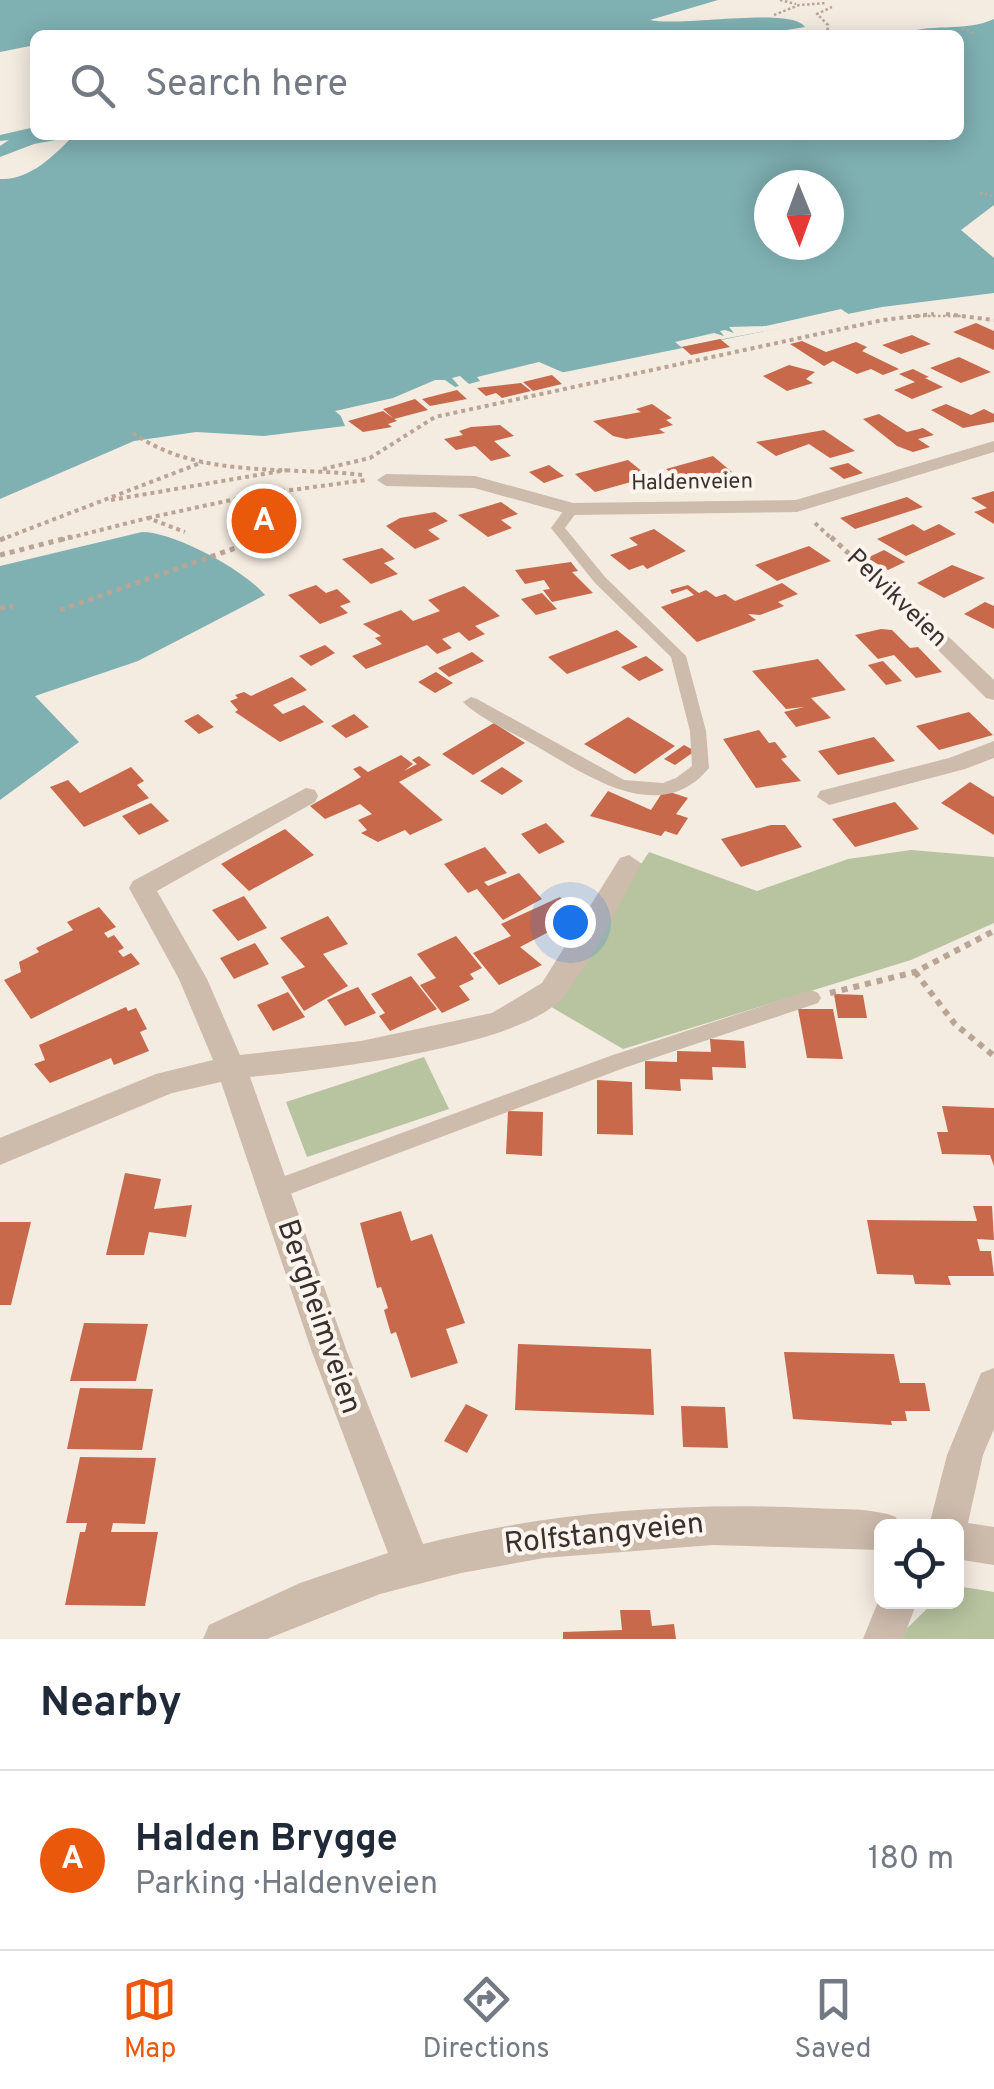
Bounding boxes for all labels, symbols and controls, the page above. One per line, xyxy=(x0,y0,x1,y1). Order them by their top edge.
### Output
search box xyxy=(30,30,964,140)
icon: search xyxy=(65,58,120,113)
text: Search here xyxy=(145,61,348,110)
north arrow xyxy=(754,170,844,260)
street label: Haldenveien xyxy=(631,468,753,498)
pin: A xyxy=(232,484,296,558)
street label: Pelvikveien xyxy=(839,543,953,655)
your location xyxy=(545,897,596,948)
street label: Bergheimveien xyxy=(267,1215,369,1419)
street label: Rolfstangveien xyxy=(502,1506,706,1564)
map controls xyxy=(874,1519,964,1609)
button: locate xyxy=(874,1519,964,1609)
text: Nearby xyxy=(40,1678,182,1731)
text: Halden Brygge xyxy=(135,1816,398,1865)
text: A xyxy=(61,1840,84,1880)
text: 180 m xyxy=(868,1840,954,1880)
text: Parking · Haldenveien xyxy=(135,1865,438,1905)
tab: Map xyxy=(122,1972,177,2068)
tab: Directions xyxy=(422,1972,550,2068)
tab: Saved xyxy=(795,1972,872,2068)

